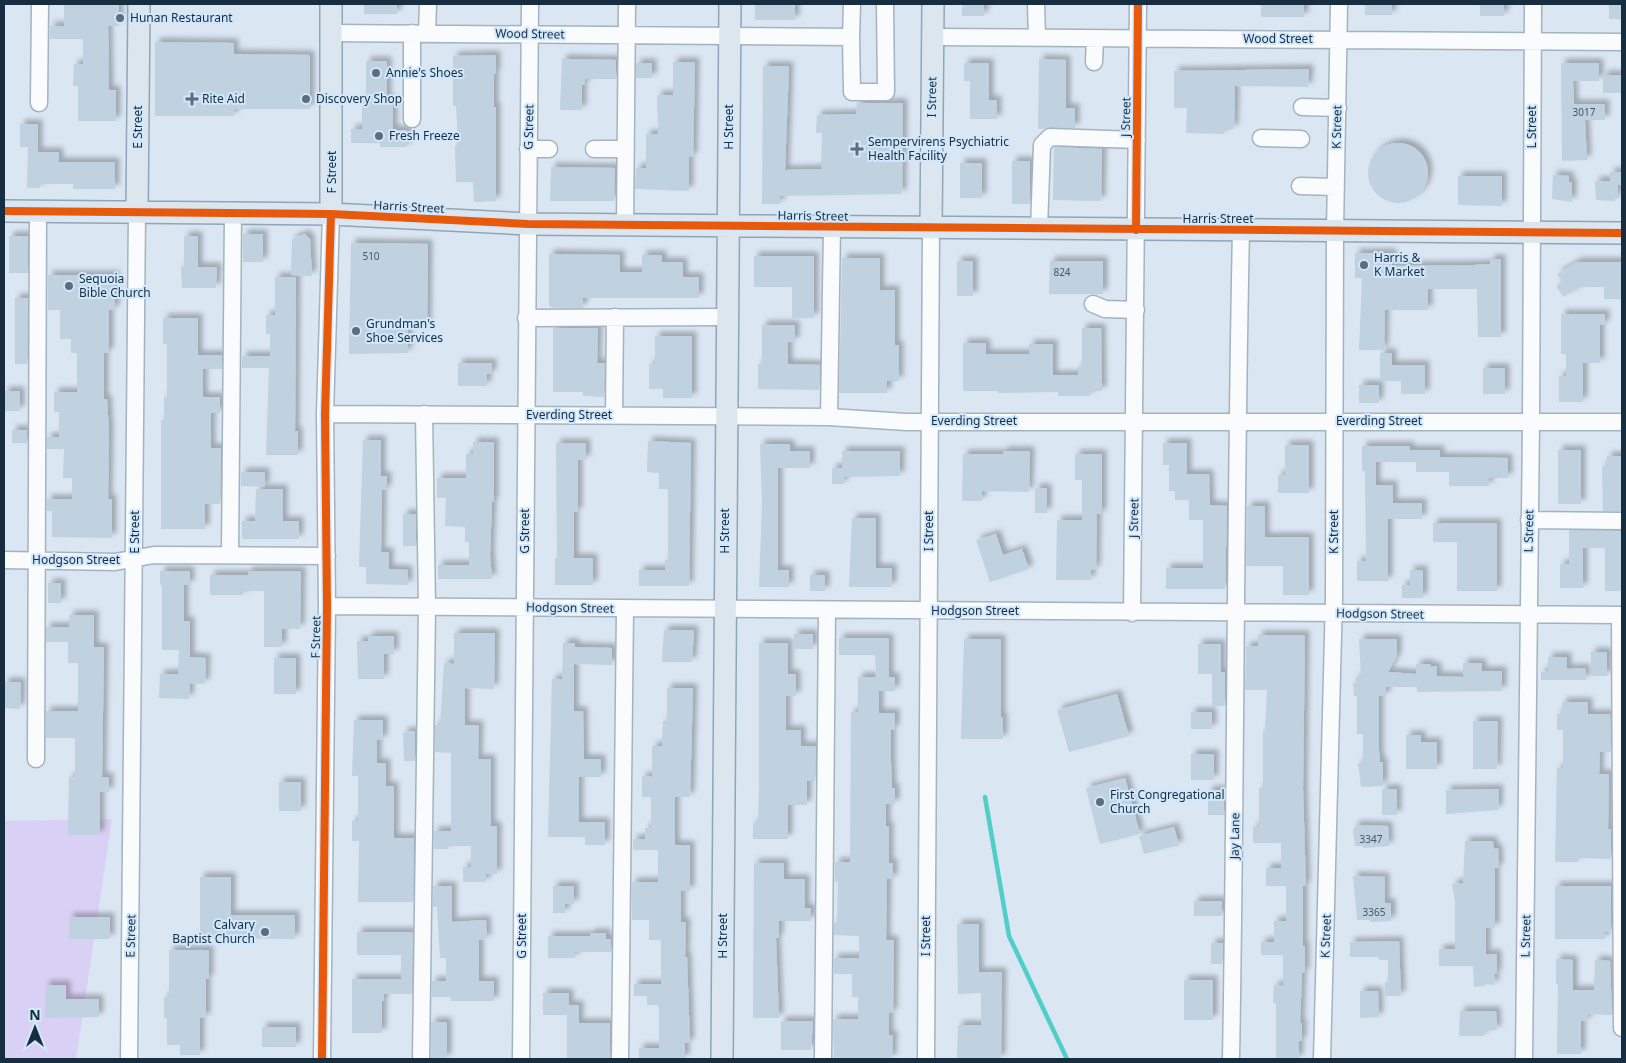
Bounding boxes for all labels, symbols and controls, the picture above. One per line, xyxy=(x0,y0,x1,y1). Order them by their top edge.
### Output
place label: Hunan Restaurant xyxy=(130,9,233,26)
marker: Hunan Restaurant xyxy=(114,12,126,24)
street label: Wood Street xyxy=(495,24,566,43)
street label: Wood Street xyxy=(1243,30,1313,47)
place label: Annie's Shoes xyxy=(386,64,463,81)
marker: Annie's Shoes xyxy=(370,67,382,79)
street label: I Street xyxy=(923,76,940,117)
place label: Rite Aid xyxy=(202,90,245,107)
place label: Discovery Shop xyxy=(316,90,402,107)
marker: Rite Aid xyxy=(186,93,198,105)
marker: Discovery Shop xyxy=(300,93,312,105)
street label: J Street xyxy=(1117,96,1134,138)
street label: G Street xyxy=(520,104,537,150)
street label: H Street xyxy=(720,104,737,150)
street label: K Street xyxy=(1328,104,1345,149)
street label: E Street xyxy=(129,105,146,149)
street label: L Street xyxy=(1523,105,1540,148)
house number: 3017 xyxy=(1573,105,1596,119)
place label: Fresh Freeze xyxy=(389,127,460,144)
marker: Fresh Freeze xyxy=(373,130,385,142)
place label: Sempervirens Psychiatric Health Facility xyxy=(868,133,1009,164)
marker: Sempervirens Psychiatric Health Facility xyxy=(850,142,864,156)
street label: F Street xyxy=(323,150,340,193)
street label: Harris Street xyxy=(373,196,446,217)
street label: Harris Street xyxy=(777,206,849,225)
street label: Harris Street xyxy=(1182,210,1254,227)
house number: 510 xyxy=(362,249,380,263)
place label: Harris & K Market xyxy=(1374,249,1425,280)
marker: Harris & K Market xyxy=(1358,259,1370,271)
house number: 824 xyxy=(1053,265,1071,279)
place label: Sequoia Bible Church xyxy=(79,270,151,301)
marker: Sequoia Bible Church xyxy=(63,280,75,292)
place label: Grundman's Shoe Services xyxy=(366,315,443,346)
marker: Grundman's Shoe Services xyxy=(350,325,362,337)
street label: Everding Street xyxy=(526,406,613,423)
street label: Everding Street xyxy=(931,412,1018,429)
street label: Everding Street xyxy=(1336,412,1423,429)
street label: J Street xyxy=(1125,497,1142,539)
street label: G Street xyxy=(516,508,533,554)
street label: H Street xyxy=(716,508,733,554)
street label: K Street xyxy=(1325,509,1342,554)
street label: L Street xyxy=(1520,509,1537,553)
street label: E Street xyxy=(126,510,143,554)
street label: I Street xyxy=(920,510,937,551)
street label: Hodgson Street xyxy=(32,551,121,568)
street label: Hodgson Street xyxy=(526,598,615,617)
street label: Hodgson Street xyxy=(931,602,1020,619)
street label: Hodgson Street xyxy=(1336,604,1425,623)
street label: F Street xyxy=(307,615,324,659)
place label: First Congregational Church xyxy=(1110,786,1225,817)
marker: First Congregational Church xyxy=(1094,796,1106,808)
street label: Jay Lane xyxy=(1226,812,1243,860)
house number: 3347 xyxy=(1360,832,1383,846)
house number: 3365 xyxy=(1363,905,1386,919)
street label: G Street xyxy=(513,913,530,959)
street label: H Street xyxy=(714,913,731,959)
street label: K Street xyxy=(1316,913,1335,958)
street label: E Street xyxy=(122,914,139,958)
street label: L Street xyxy=(1517,914,1534,958)
street label: I Street xyxy=(917,915,934,956)
place label: Calvary Baptist Church xyxy=(172,916,256,947)
marker: Calvary Baptist Church xyxy=(259,926,271,938)
north arrow xyxy=(10,1003,60,1053)
text: N xyxy=(29,1005,41,1024)

